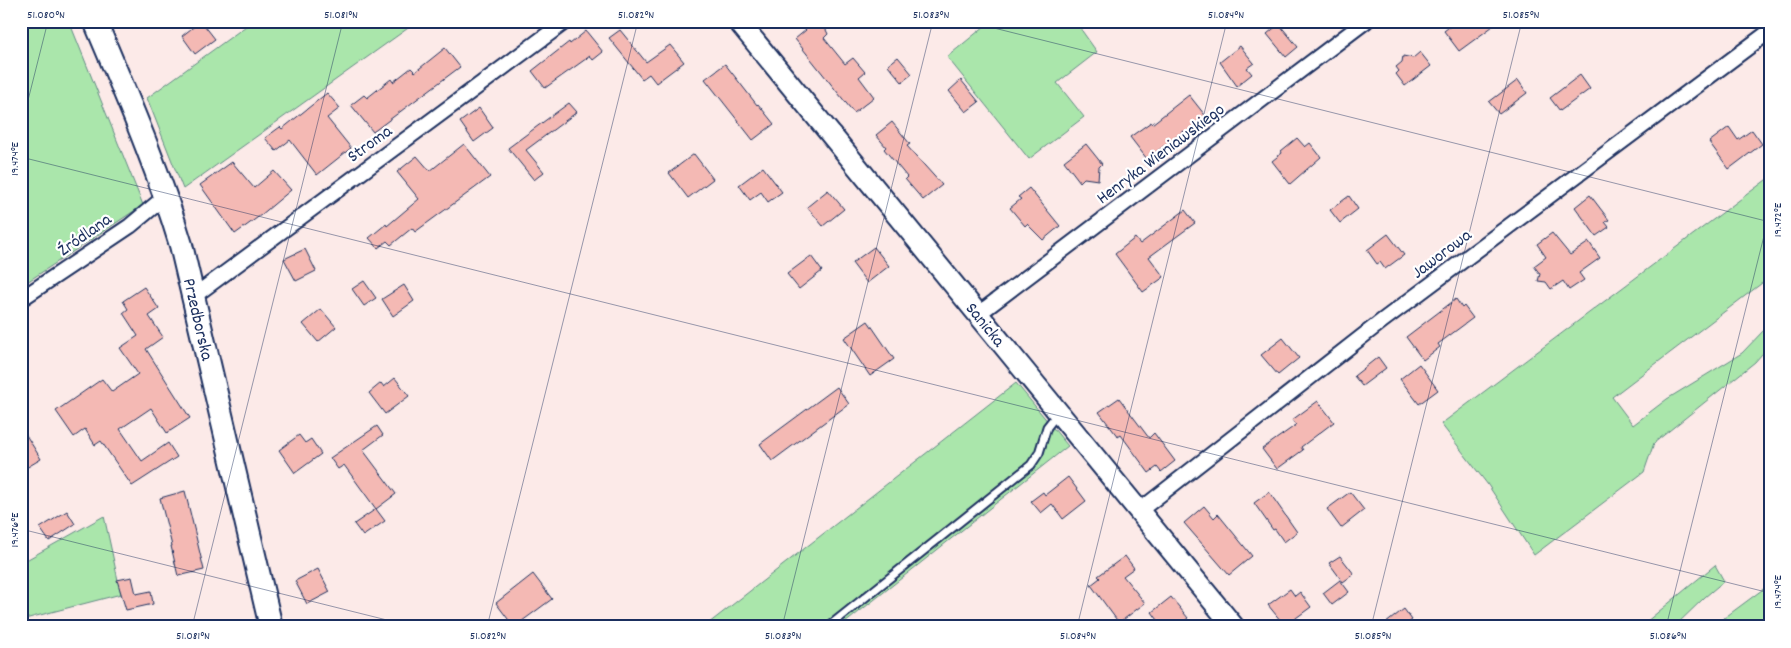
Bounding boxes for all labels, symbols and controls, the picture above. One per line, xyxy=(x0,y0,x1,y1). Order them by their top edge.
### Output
text: 51.080°N xyxy=(27,7,65,24)
text: 51.081°N xyxy=(324,7,358,24)
text: 51.082°N xyxy=(618,7,654,24)
text: 51.083°N xyxy=(913,7,949,24)
text: 51.084°N xyxy=(1208,7,1244,24)
text: 51.085°N xyxy=(1503,7,1539,24)
street label: Henryka Wieniawskiego xyxy=(1092,98,1231,212)
street label: Stroma xyxy=(343,120,399,170)
text: 19.474°E xyxy=(7,141,24,176)
text: 19.472°E xyxy=(1770,202,1787,237)
street label: Źródlana xyxy=(53,208,118,264)
street label: Jaworowa xyxy=(1407,224,1478,286)
street label: Przedborska xyxy=(175,276,218,364)
street label: Sanicka xyxy=(958,298,1010,354)
text: 19.476°E xyxy=(7,512,24,547)
text: 19.474°E xyxy=(1770,574,1787,609)
text: 51.081°N xyxy=(176,628,210,645)
text: 51.082°N xyxy=(470,628,506,645)
text: 51.083°N xyxy=(765,628,801,645)
text: 51.084°N xyxy=(1060,628,1096,645)
text: 51.085°N xyxy=(1355,628,1391,645)
text: 51.086°N xyxy=(1649,628,1687,645)

